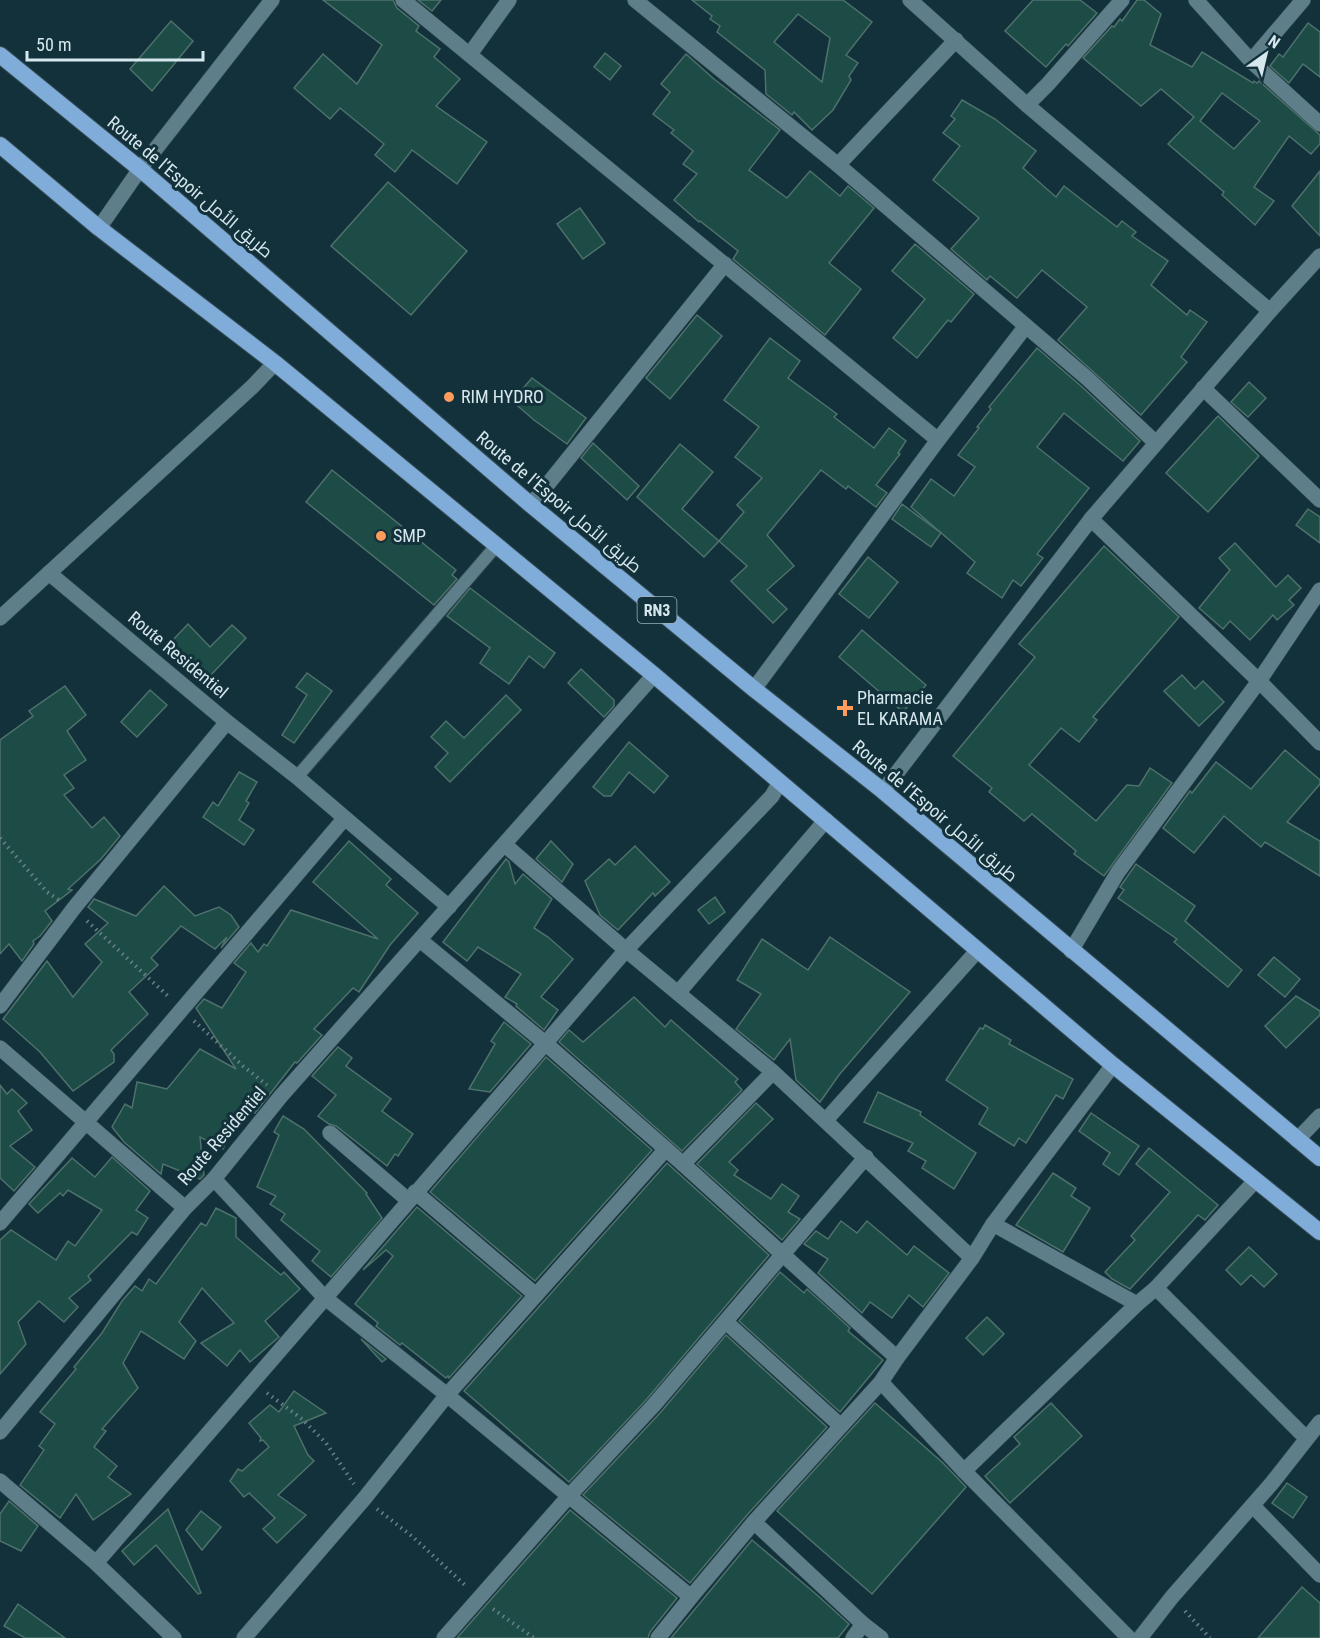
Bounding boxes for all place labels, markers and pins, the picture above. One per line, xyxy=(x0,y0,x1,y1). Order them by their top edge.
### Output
place label: RIM HYDRO xyxy=(461,386,544,407)
marker: RIM HYDRO xyxy=(442,390,456,404)
place label: SMP xyxy=(393,525,426,546)
marker: SMP xyxy=(374,529,388,543)
place label: Pharmacie EL KARAMA xyxy=(857,687,944,729)
marker: Pharmacie EL KARAMA xyxy=(838,701,852,715)

